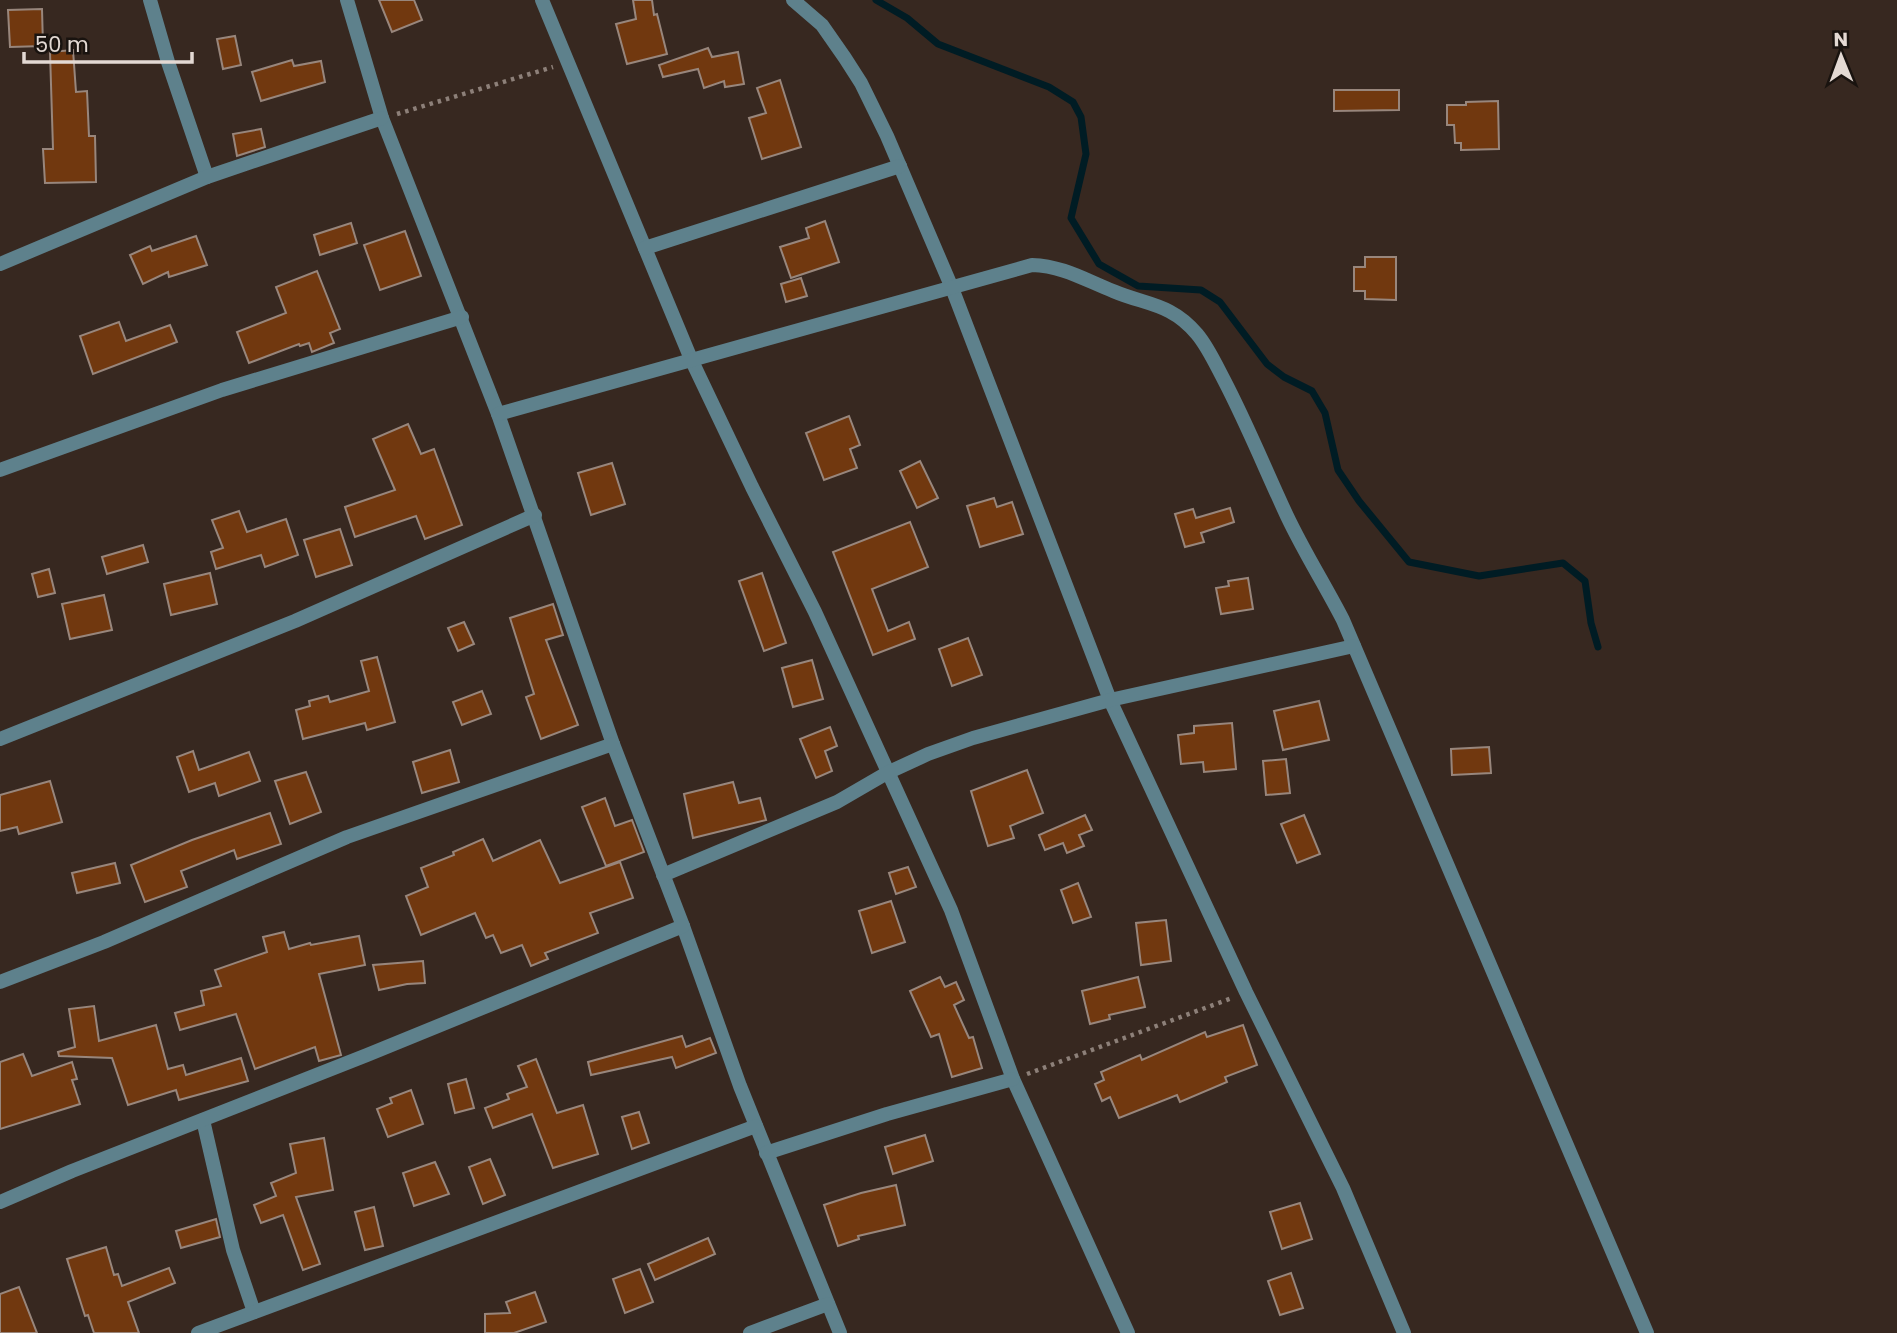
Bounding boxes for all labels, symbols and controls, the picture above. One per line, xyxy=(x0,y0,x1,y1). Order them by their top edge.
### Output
scale bar xyxy=(24,21,192,65)
north arrow xyxy=(1806,21,1876,91)
text: N xyxy=(1833,26,1848,53)
text: 50 m xyxy=(35,30,89,59)

